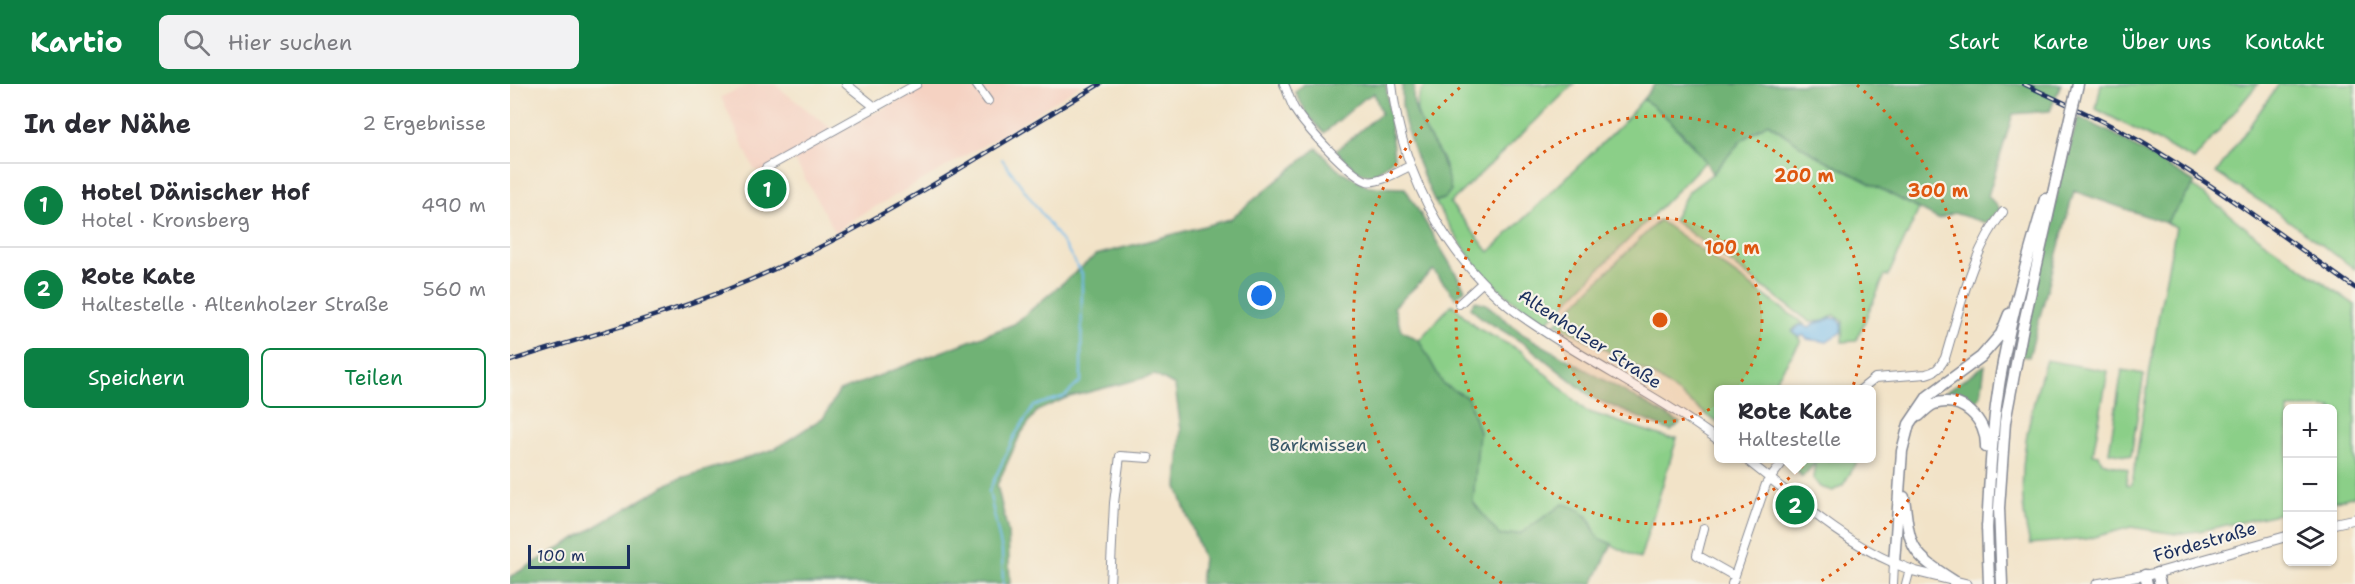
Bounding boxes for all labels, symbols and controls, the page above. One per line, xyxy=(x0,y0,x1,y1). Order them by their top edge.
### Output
search box xyxy=(159,15,579,69)
text: Kartio xyxy=(30,23,123,61)
icon: search xyxy=(180,26,213,59)
text: Hier suchen xyxy=(228,28,352,57)
text: Start xyxy=(1949,28,2000,56)
text: Karte xyxy=(2033,28,2089,56)
text: Über uns xyxy=(2122,28,2212,56)
text: Kontakt xyxy=(2245,28,2325,56)
text: In der Nähe xyxy=(24,106,191,141)
text: 2 Ergebnisse xyxy=(362,110,486,136)
text: 200 m xyxy=(1774,164,1835,188)
pin: 1 xyxy=(748,166,786,212)
text: Hotel Dänischer Hof xyxy=(81,178,310,207)
text: 300 m xyxy=(1908,179,1969,203)
text: 1 xyxy=(39,192,48,218)
text: 490 m xyxy=(421,192,486,218)
text: Hotel · Kronsberg xyxy=(81,207,250,233)
text: 100 m xyxy=(1704,236,1760,260)
text: Rote Kate xyxy=(81,262,196,291)
text: 2 xyxy=(37,276,51,302)
text: 560 m xyxy=(423,276,486,302)
your location xyxy=(1247,281,1276,310)
street label: Altenholzer Straße xyxy=(1514,284,1666,394)
text: Haltestelle · Altenholzer Straße xyxy=(81,291,389,317)
centre of rings xyxy=(1650,310,1670,330)
button: Speichern xyxy=(24,348,249,408)
button: Teilen xyxy=(261,348,486,408)
popup xyxy=(1714,385,1876,463)
text: Rote Kate xyxy=(1738,397,1852,426)
map controls xyxy=(2283,404,2337,566)
button: + xyxy=(2283,404,2337,458)
text: Haltestelle xyxy=(1738,426,1841,452)
park label: Barkmissen xyxy=(1269,433,1367,457)
button: − xyxy=(2283,458,2337,512)
pin: 2 xyxy=(1776,482,1814,528)
button: layers xyxy=(2283,512,2337,566)
street label: Fördestraße xyxy=(2151,516,2259,568)
scale bar xyxy=(528,542,630,570)
text: 100 m xyxy=(537,545,585,566)

